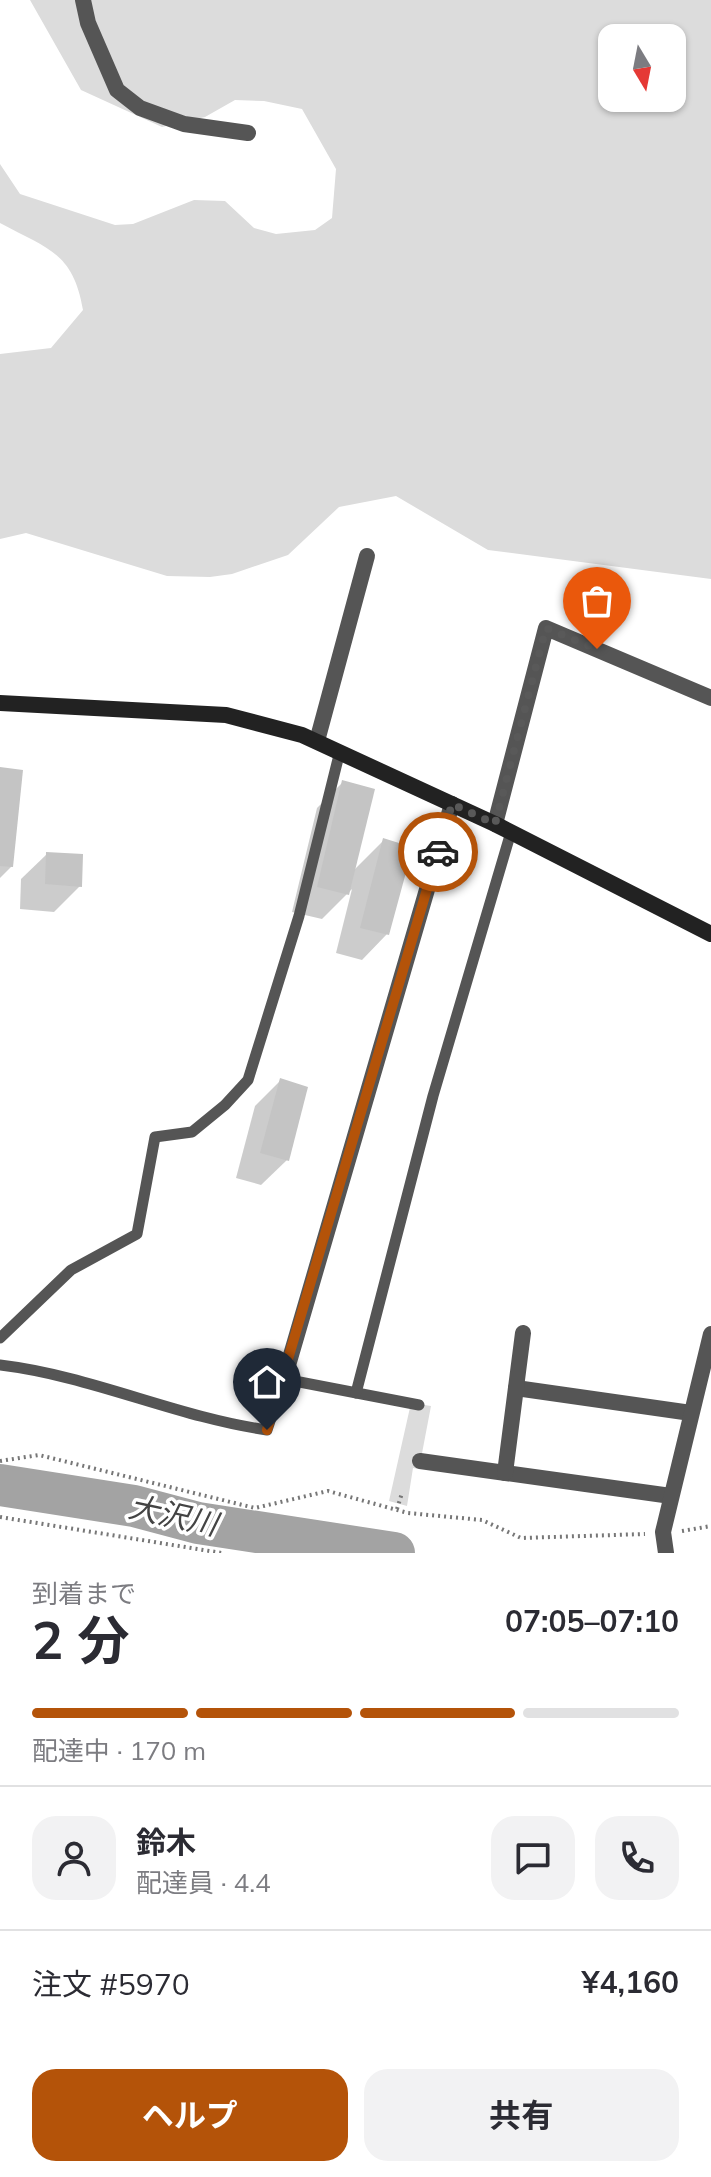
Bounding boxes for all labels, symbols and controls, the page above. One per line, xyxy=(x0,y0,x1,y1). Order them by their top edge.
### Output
north arrow xyxy=(598,24,686,112)
map controls xyxy=(598,24,686,112)
pin xyxy=(563,567,631,649)
icon: bag xyxy=(575,579,619,623)
courier xyxy=(398,812,478,892)
icon: car xyxy=(416,830,460,874)
pin xyxy=(233,1348,301,1430)
icon: home xyxy=(245,1360,289,1404)
water label: 大沢川 xyxy=(125,1487,224,1544)
text: 到着まで xyxy=(32,1577,136,1610)
text: 07:05–07:10 xyxy=(505,1602,679,1640)
text: 2 分 xyxy=(32,1607,129,1672)
text: 配達中 · 170 m xyxy=(32,1734,206,1767)
button: person xyxy=(32,1816,116,1900)
button: chat xyxy=(491,1816,575,1900)
button: phone xyxy=(595,1816,679,1900)
text: 鈴木 xyxy=(136,1823,196,1861)
text: 配達員 · 4.4 xyxy=(136,1866,271,1899)
text: ¥4,160 xyxy=(582,1963,679,2001)
text: 注文 #5970 xyxy=(32,1965,190,2003)
button: ヘルプ xyxy=(32,2069,348,2161)
button: 共有 xyxy=(364,2069,679,2161)

